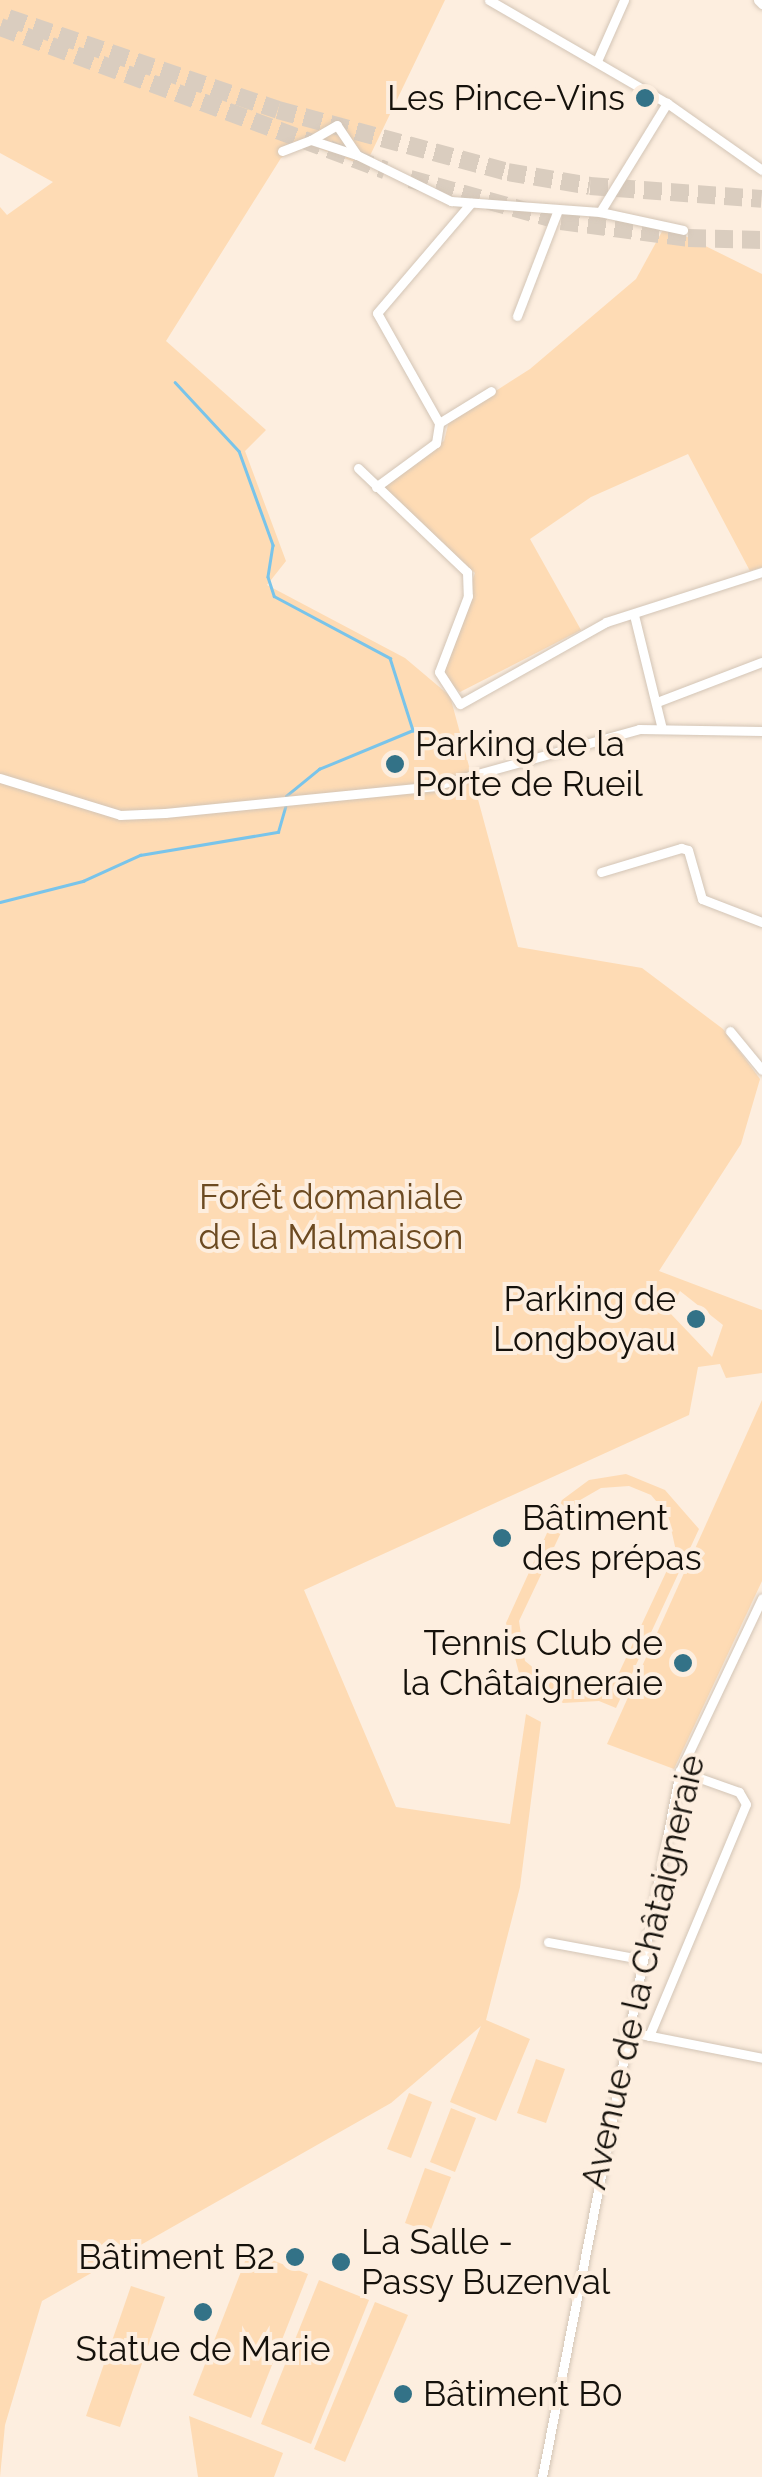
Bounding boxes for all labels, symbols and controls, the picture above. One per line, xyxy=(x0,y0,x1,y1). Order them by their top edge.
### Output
place label: Les Pince-Vins xyxy=(387,77,625,119)
marker: Les Pince-Vins xyxy=(634,87,656,109)
place label: Parking de la Porte de Rueil xyxy=(415,723,643,805)
marker: Parking de la Porte de Rueil xyxy=(384,753,406,775)
park label: Forêt domaniale de la Malmaison xyxy=(199,1176,463,1258)
place label: Parking de Longboyau xyxy=(493,1278,676,1360)
marker: Parking de Longboyau xyxy=(685,1308,707,1330)
place label: Bâtiment des prépas xyxy=(522,1497,702,1579)
marker: Bâtiment des prépas xyxy=(491,1527,513,1549)
place label: Tennis Club de la Châtaigneraie xyxy=(402,1622,663,1704)
marker: Tennis Club de la Châtaigneraie xyxy=(672,1652,694,1674)
street label: Avenue de la Châtaigneraie xyxy=(573,1751,713,2193)
place label: La Salle - Passy Buzenval xyxy=(361,2221,611,2303)
place label: Bâtiment B2 xyxy=(78,2236,275,2278)
marker: Bâtiment B2 xyxy=(284,2246,306,2268)
marker: La Salle - Passy Buzenval xyxy=(330,2251,352,2273)
marker: Statue de Marie xyxy=(192,2301,214,2323)
place label: Statue de Marie xyxy=(76,2328,330,2370)
place label: Bâtiment B0 xyxy=(423,2373,623,2415)
marker: Bâtiment B0 xyxy=(392,2383,414,2405)

